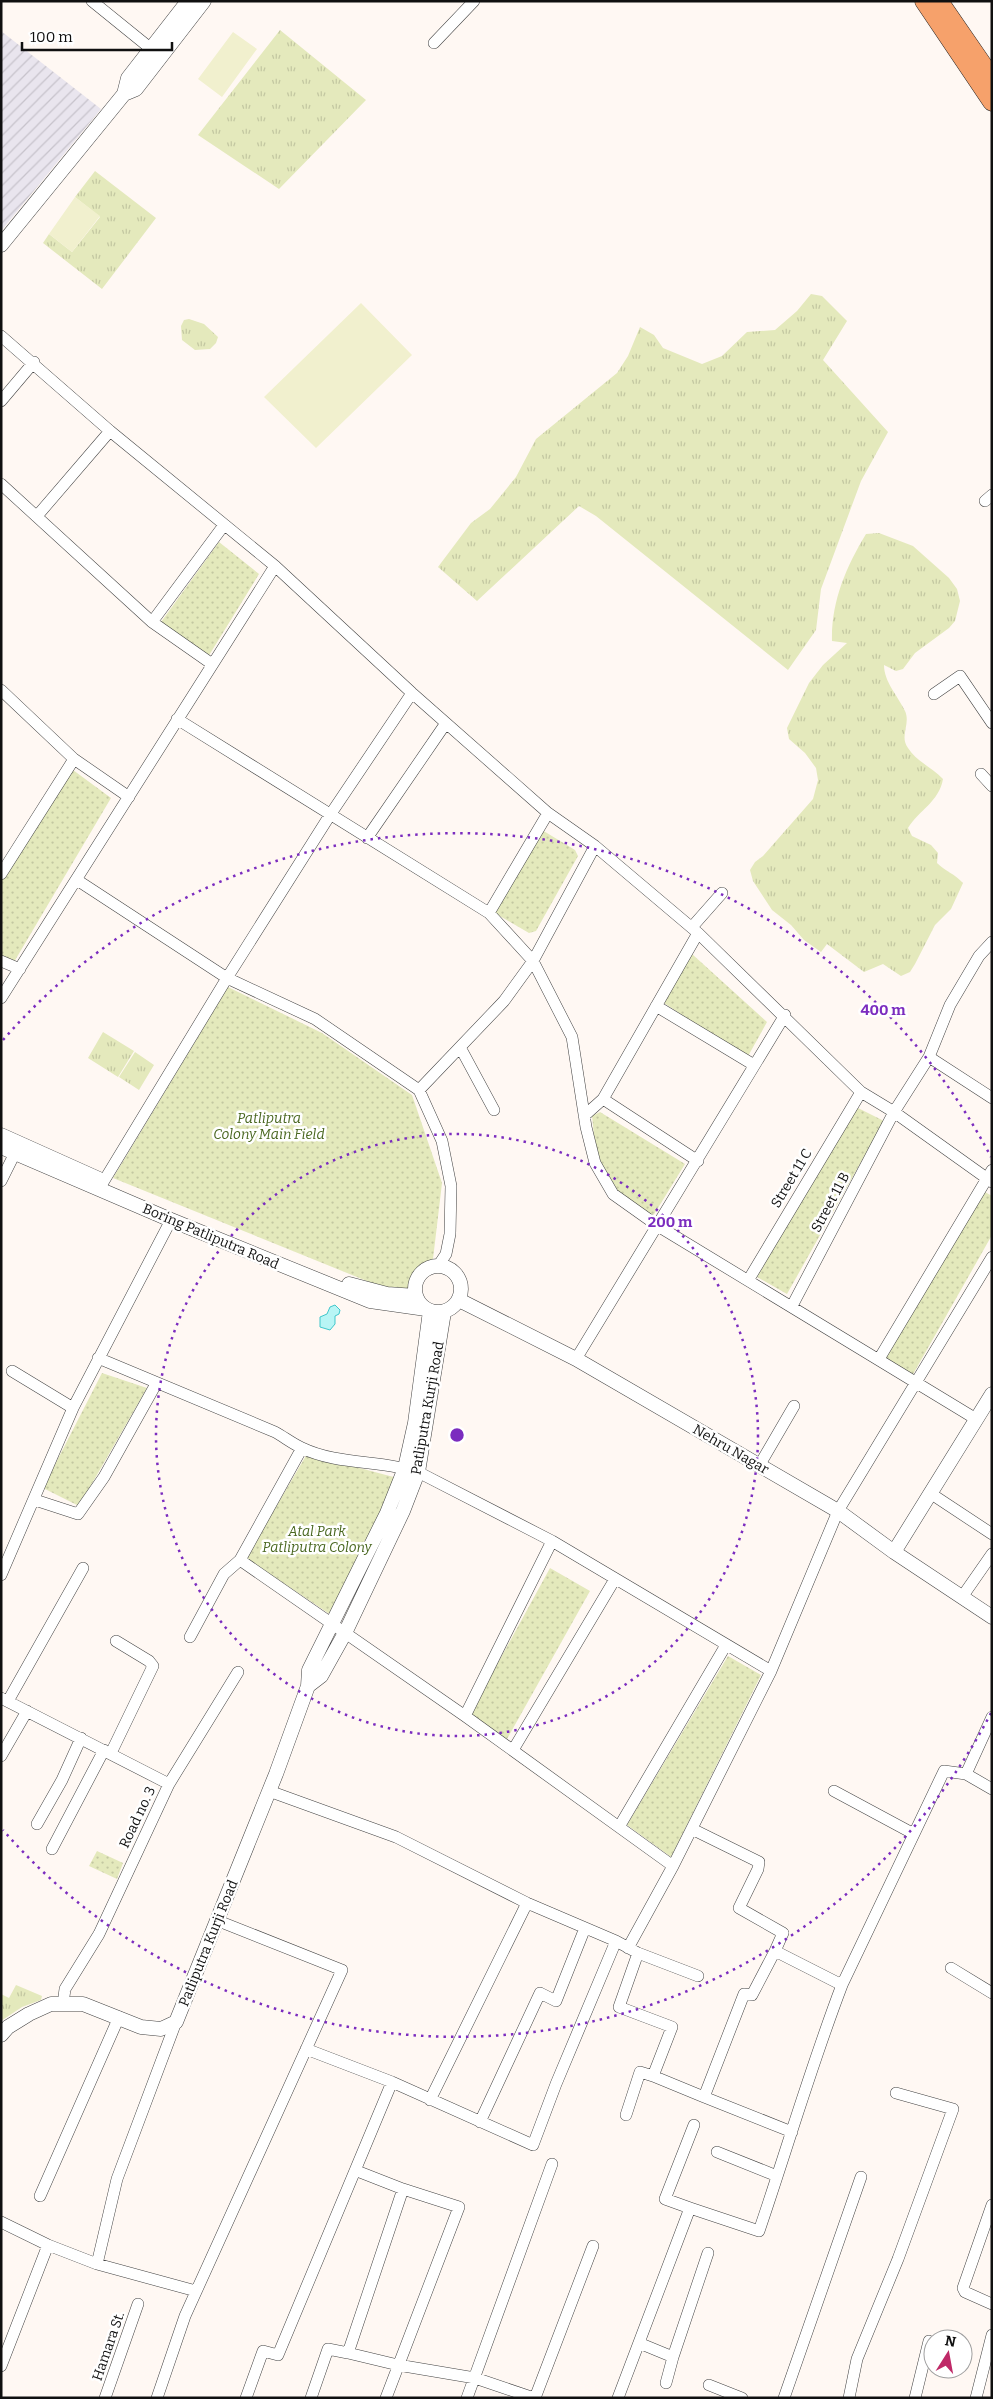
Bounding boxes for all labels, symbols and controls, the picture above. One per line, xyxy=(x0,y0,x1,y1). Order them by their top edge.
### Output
scale bar xyxy=(22,20,172,52)
text: 100 m xyxy=(30,28,73,46)
text: 400 m xyxy=(860,1001,906,1019)
park label: Patliputra Colony Main Field xyxy=(213,1110,325,1143)
street label: Street 11 C xyxy=(767,1146,816,1211)
street label: Street 11 B xyxy=(808,1169,853,1235)
street label: Boring Patliputra Road xyxy=(140,1200,282,1273)
text: 200 m xyxy=(648,1213,693,1231)
street label: Patliputra Kurji Road xyxy=(407,1340,448,1476)
street label: Nehru Nagar xyxy=(690,1421,772,1478)
centre of rings xyxy=(448,1426,466,1444)
park label: Atal Park Patliputra Colony xyxy=(262,1523,373,1556)
street label: Road no. 3 xyxy=(116,1784,159,1851)
street label: Patliputra Kurji Road xyxy=(175,1877,242,2009)
street label: Hamara St. xyxy=(89,2309,128,2383)
north arrow xyxy=(923,2329,973,2379)
text: N xyxy=(943,2332,957,2351)

